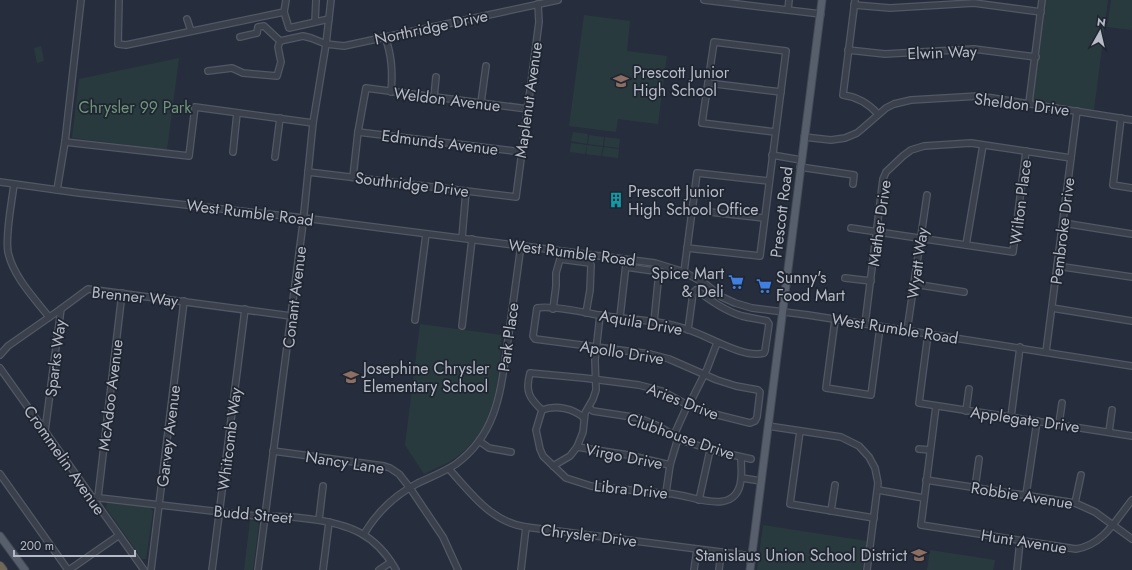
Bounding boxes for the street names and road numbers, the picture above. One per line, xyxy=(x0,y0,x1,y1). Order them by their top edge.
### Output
street label: Northridge Drive xyxy=(372,4,490,51)
street label: Elwin Way xyxy=(907,40,978,65)
street label: Maplenut Avenue xyxy=(509,41,548,160)
street label: Weldon Avenue xyxy=(392,82,502,117)
street label: Sheldon Drive xyxy=(973,87,1071,122)
street label: Edmunds Avenue xyxy=(380,124,500,161)
street label: Wilton Place xyxy=(1004,158,1037,246)
street label: Prescott Road xyxy=(764,165,799,259)
street label: Southridge Drive xyxy=(354,166,470,203)
street label: Pembroke Drive xyxy=(1045,176,1080,286)
street label: Mather Drive xyxy=(862,178,897,268)
street label: West Rumble Road xyxy=(185,193,315,232)
street label: Wyatt Way xyxy=(901,225,934,300)
street label: West Rumble Road xyxy=(507,233,637,272)
street label: Conant Avenue xyxy=(277,245,312,349)
street label: Brenner Way xyxy=(91,281,180,313)
street label: Park Place xyxy=(492,301,525,373)
street label: Aquila Drive xyxy=(598,304,684,341)
street label: West Rumble Road xyxy=(830,307,960,350)
street label: Sparks Way xyxy=(39,317,72,398)
street label: Apollo Drive xyxy=(578,334,666,370)
street label: McAdoo Avenue xyxy=(92,338,129,452)
street label: Aries Drive xyxy=(644,377,722,426)
street label: Garvey Avenue xyxy=(151,384,186,488)
street label: Whitcomb Way xyxy=(212,385,247,492)
street label: Applegate Drive xyxy=(969,400,1081,439)
street label: Crommelin Avenue xyxy=(18,401,111,520)
street label: Clubhouse Drive xyxy=(624,407,738,466)
street label: Virgo Drive xyxy=(583,438,664,475)
street label: Nancy Lane xyxy=(304,445,386,480)
street label: Libra Drive xyxy=(593,474,669,505)
street label: Robbie Avenue xyxy=(969,476,1075,515)
street label: Budd Street xyxy=(213,500,293,529)
street label: Chrysler Drive xyxy=(540,518,638,553)
street label: Hunt Avenue xyxy=(979,523,1069,560)

